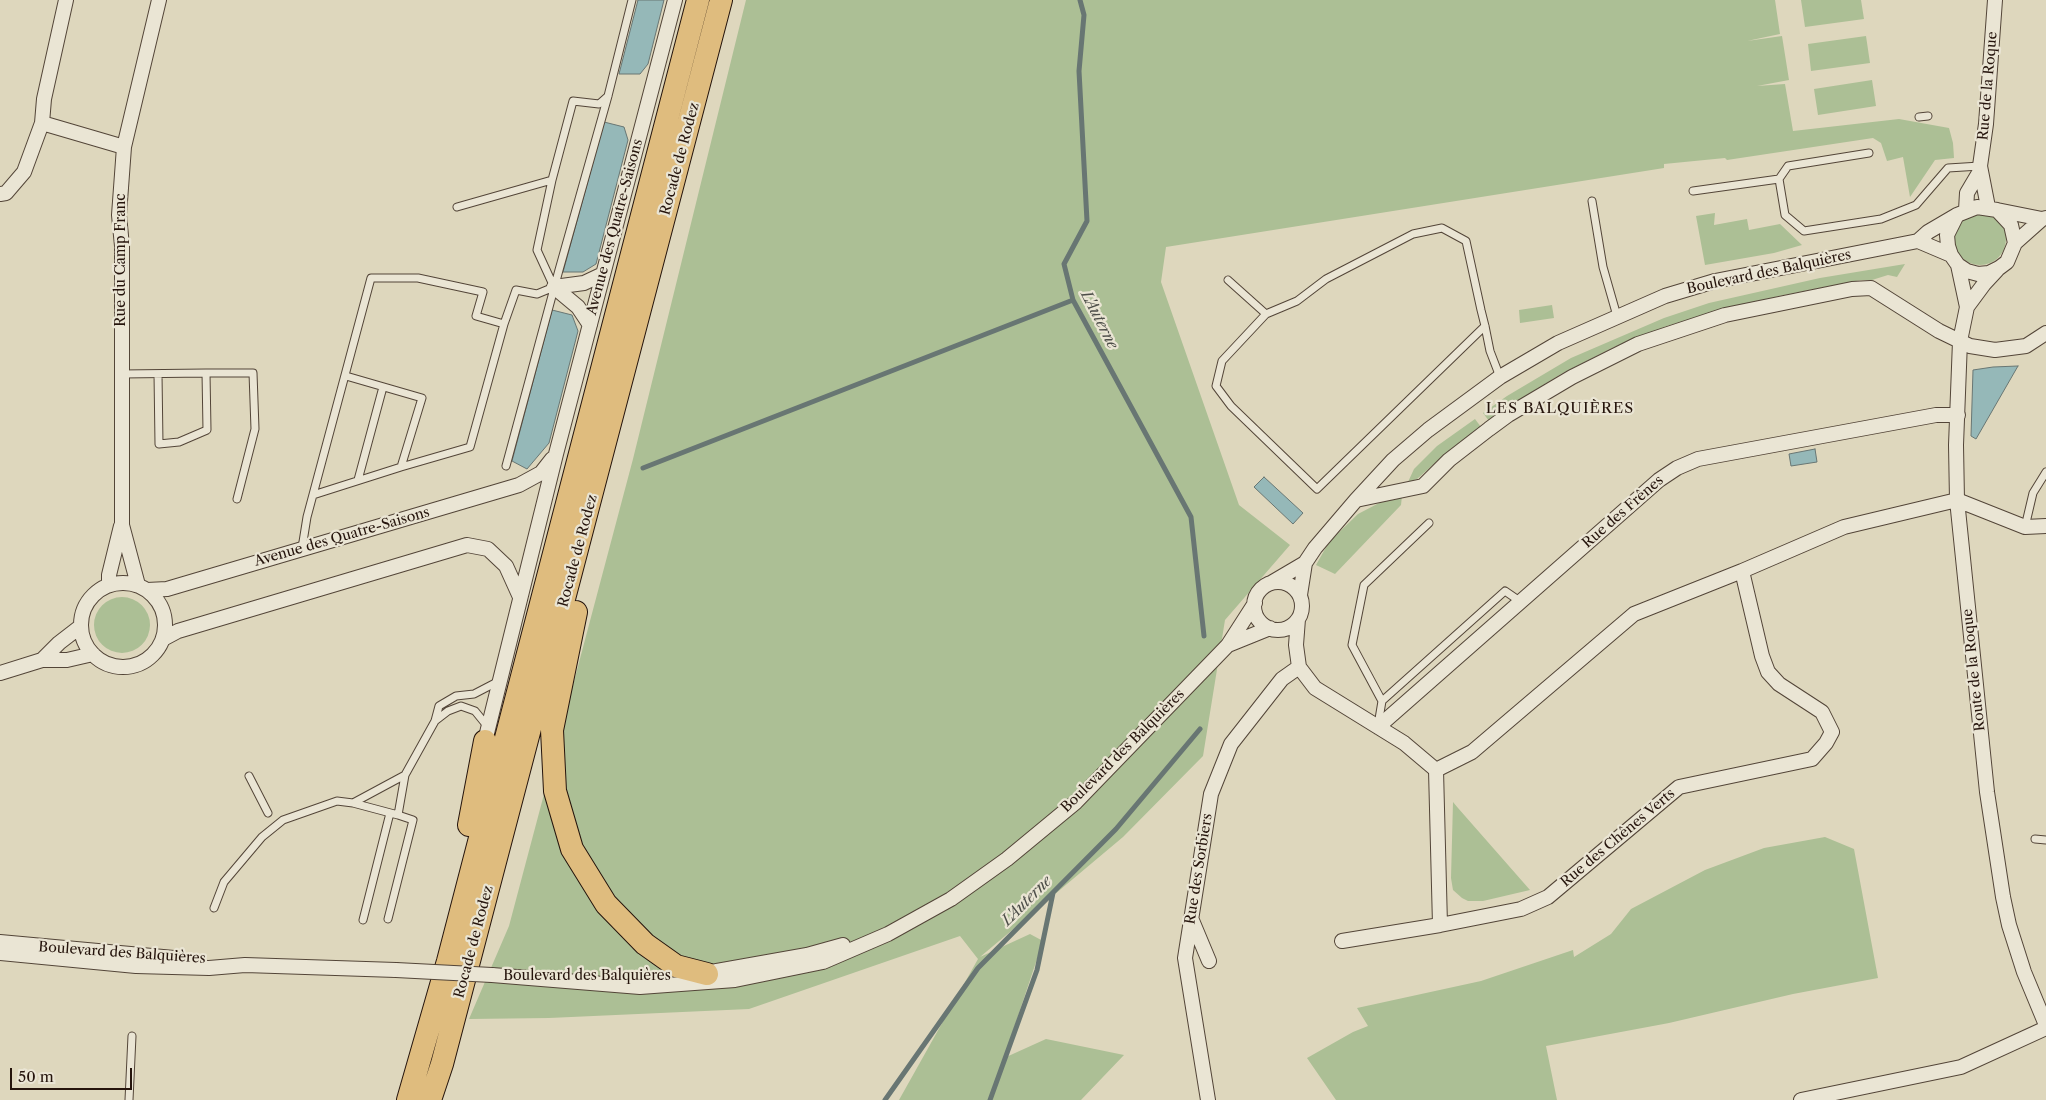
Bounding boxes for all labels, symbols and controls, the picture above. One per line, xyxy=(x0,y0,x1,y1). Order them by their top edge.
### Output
street label: Rue de la Roque xyxy=(1975,31,2001,141)
street label: Rocade de Rodez xyxy=(657,101,703,217)
street label: Avenue des Quatre-Saisons xyxy=(583,137,647,317)
street label: Rue du Camp Franc xyxy=(113,193,129,327)
street label: Boulevard des Balquières xyxy=(1685,246,1853,298)
water label: L'Auterne xyxy=(1077,288,1121,352)
district label: LES BALQUIÈRES xyxy=(1484,400,1636,418)
street label: Rue des Frênes xyxy=(1579,472,1667,552)
street label: Rocade de Rodez xyxy=(555,493,601,609)
street label: Avenue des Quatre-Saisons xyxy=(252,504,432,570)
street label: Route de la Roque xyxy=(1959,608,1989,732)
street label: Boulevard des Balquières xyxy=(1058,686,1188,816)
street label: Rue des Chênes Verts xyxy=(1557,785,1679,891)
street label: Rue des Sorbiers xyxy=(1182,812,1216,926)
water label: L'Auterne xyxy=(998,872,1056,930)
street label: Rocade de Rodez xyxy=(451,884,497,1000)
street label: Boulevard des Balquières xyxy=(38,939,206,967)
street label: Boulevard des Balquières xyxy=(503,968,671,984)
scale bar xyxy=(12,1058,135,1090)
text: 50 m xyxy=(18,1067,54,1086)

